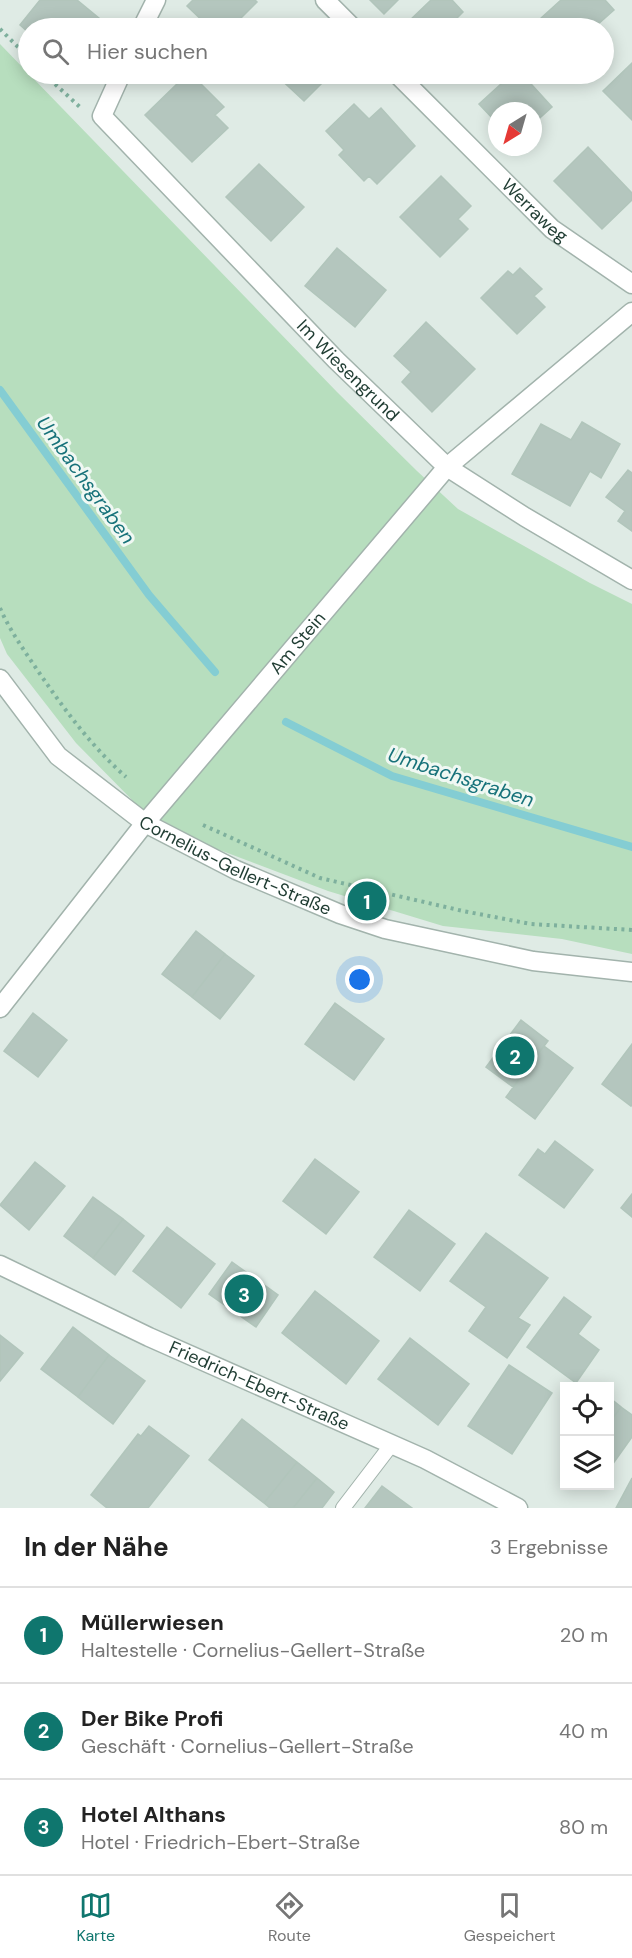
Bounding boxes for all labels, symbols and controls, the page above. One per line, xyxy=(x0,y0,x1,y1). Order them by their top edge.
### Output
search box xyxy=(18,18,614,84)
icon: search xyxy=(39,35,72,68)
text: Hier suchen xyxy=(87,37,208,66)
north arrow xyxy=(488,102,542,156)
street label: Werraweg xyxy=(496,173,572,248)
street label: Im Wiesengrund xyxy=(291,314,404,427)
water label: Umbachsgraben xyxy=(31,411,141,549)
street label: Am Stein xyxy=(264,607,331,679)
water label: Umbachsgraben xyxy=(385,741,537,813)
street label: Cornelius-Gellert-Straße xyxy=(135,810,335,921)
pin: 1 xyxy=(348,878,386,924)
your location xyxy=(345,965,374,994)
pin: 2 xyxy=(496,1034,534,1078)
pin: 3 xyxy=(224,1272,264,1316)
street label: Friedrich-Ebert-Straße xyxy=(165,1335,353,1436)
map controls xyxy=(560,1382,614,1490)
button: locate xyxy=(560,1382,614,1436)
button: layers xyxy=(560,1436,614,1490)
text: In der Nähe xyxy=(24,1530,169,1564)
text: 3 Ergebnisse xyxy=(490,1534,608,1560)
text: Müllerwiesen xyxy=(81,1608,224,1637)
text: 1 xyxy=(40,1622,47,1648)
text: 20 m xyxy=(560,1622,608,1648)
text: Haltestelle · Cornelius-Gellert-Straße xyxy=(81,1637,425,1663)
text: Der Bike Profi xyxy=(81,1704,223,1733)
text: 2 xyxy=(38,1718,49,1744)
text: 40 m xyxy=(559,1718,608,1744)
text: Geschäft · Cornelius-Gellert-Straße xyxy=(81,1733,414,1759)
text: Hotel Althans xyxy=(81,1800,226,1829)
text: 3 xyxy=(37,1814,50,1840)
text: 80 m xyxy=(559,1814,608,1840)
text: Hotel · Friedrich-Ebert-Straße xyxy=(81,1829,360,1855)
tab: Karte xyxy=(76,1889,115,1946)
tab: Route xyxy=(268,1889,311,1946)
tab: Gespeichert xyxy=(464,1889,556,1946)

